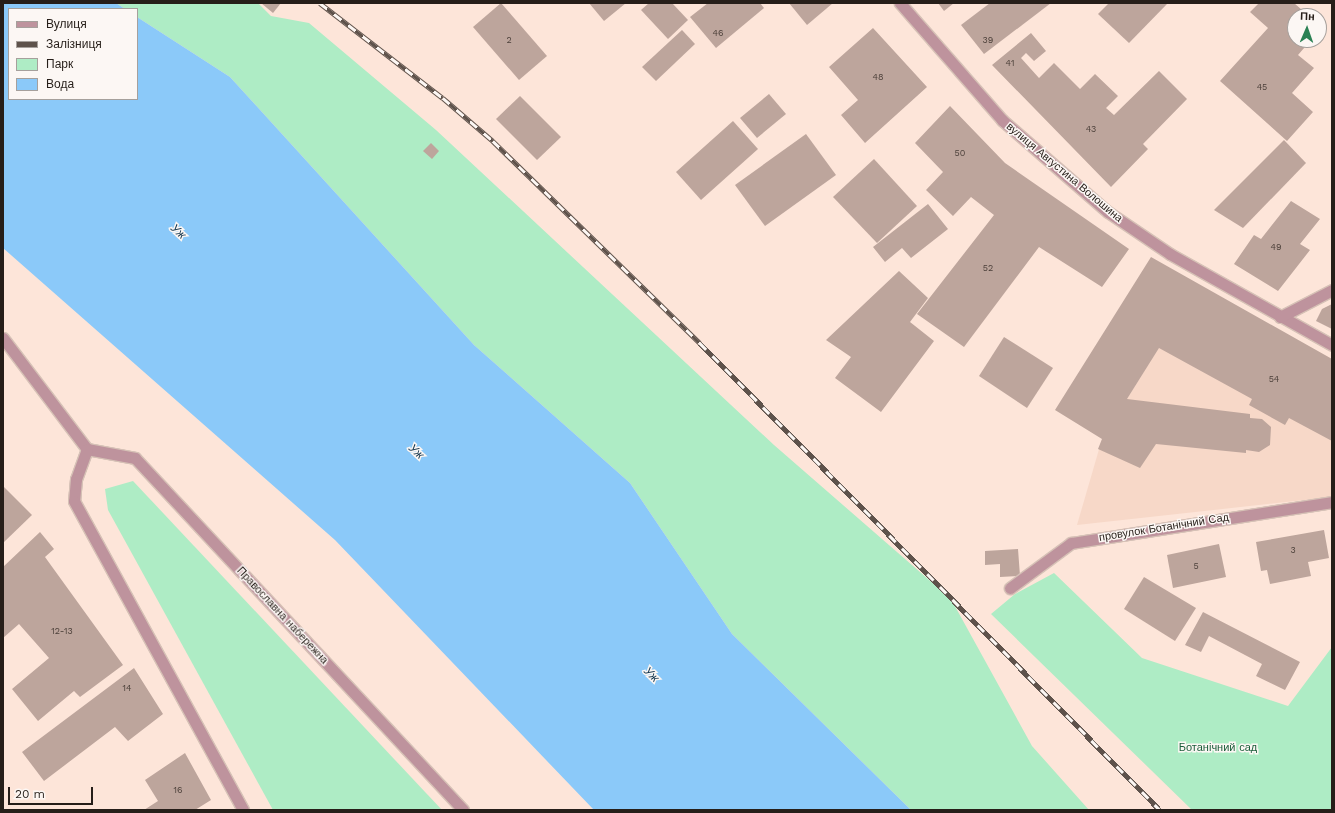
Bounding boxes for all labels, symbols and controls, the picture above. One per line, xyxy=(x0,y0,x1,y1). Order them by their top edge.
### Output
legend xyxy=(8,8,138,100)
north arrow xyxy=(1287,8,1327,48)
text: Пн xyxy=(1300,10,1315,23)
text: Вулиця xyxy=(46,17,87,31)
house number: 46 xyxy=(713,28,723,38)
house number: 2 xyxy=(506,35,512,45)
house number: 39 xyxy=(983,35,993,45)
text: Залізниця xyxy=(46,37,102,51)
text: Парк xyxy=(46,57,73,71)
house number: 41 xyxy=(1006,58,1014,68)
house number: 48 xyxy=(872,72,884,82)
text: Вода xyxy=(46,77,74,91)
house number: 45 xyxy=(1257,82,1267,92)
street label: вулиця Августина Волошина xyxy=(1003,120,1125,226)
house number: 43 xyxy=(1086,124,1096,134)
house number: 50 xyxy=(955,148,965,158)
water label: Уж xyxy=(167,221,189,243)
house number: 49 xyxy=(1270,242,1282,252)
house number: 52 xyxy=(983,263,993,273)
house number: 54 xyxy=(1269,374,1279,384)
water label: Уж xyxy=(405,441,427,463)
street label: провулок Ботанічний Сад xyxy=(1098,511,1230,545)
house number: 3 xyxy=(1290,545,1296,555)
house number: 5 xyxy=(1193,561,1199,571)
street label: Православна набережна xyxy=(234,565,330,667)
house number: 12-13 xyxy=(51,626,73,636)
water label: Уж xyxy=(640,664,662,686)
house number: 14 xyxy=(122,683,132,693)
park label: Ботанічний сад xyxy=(1179,741,1257,755)
scale bar xyxy=(10,779,95,805)
house number: 16 xyxy=(174,785,182,795)
text: 20 m xyxy=(15,787,45,801)

